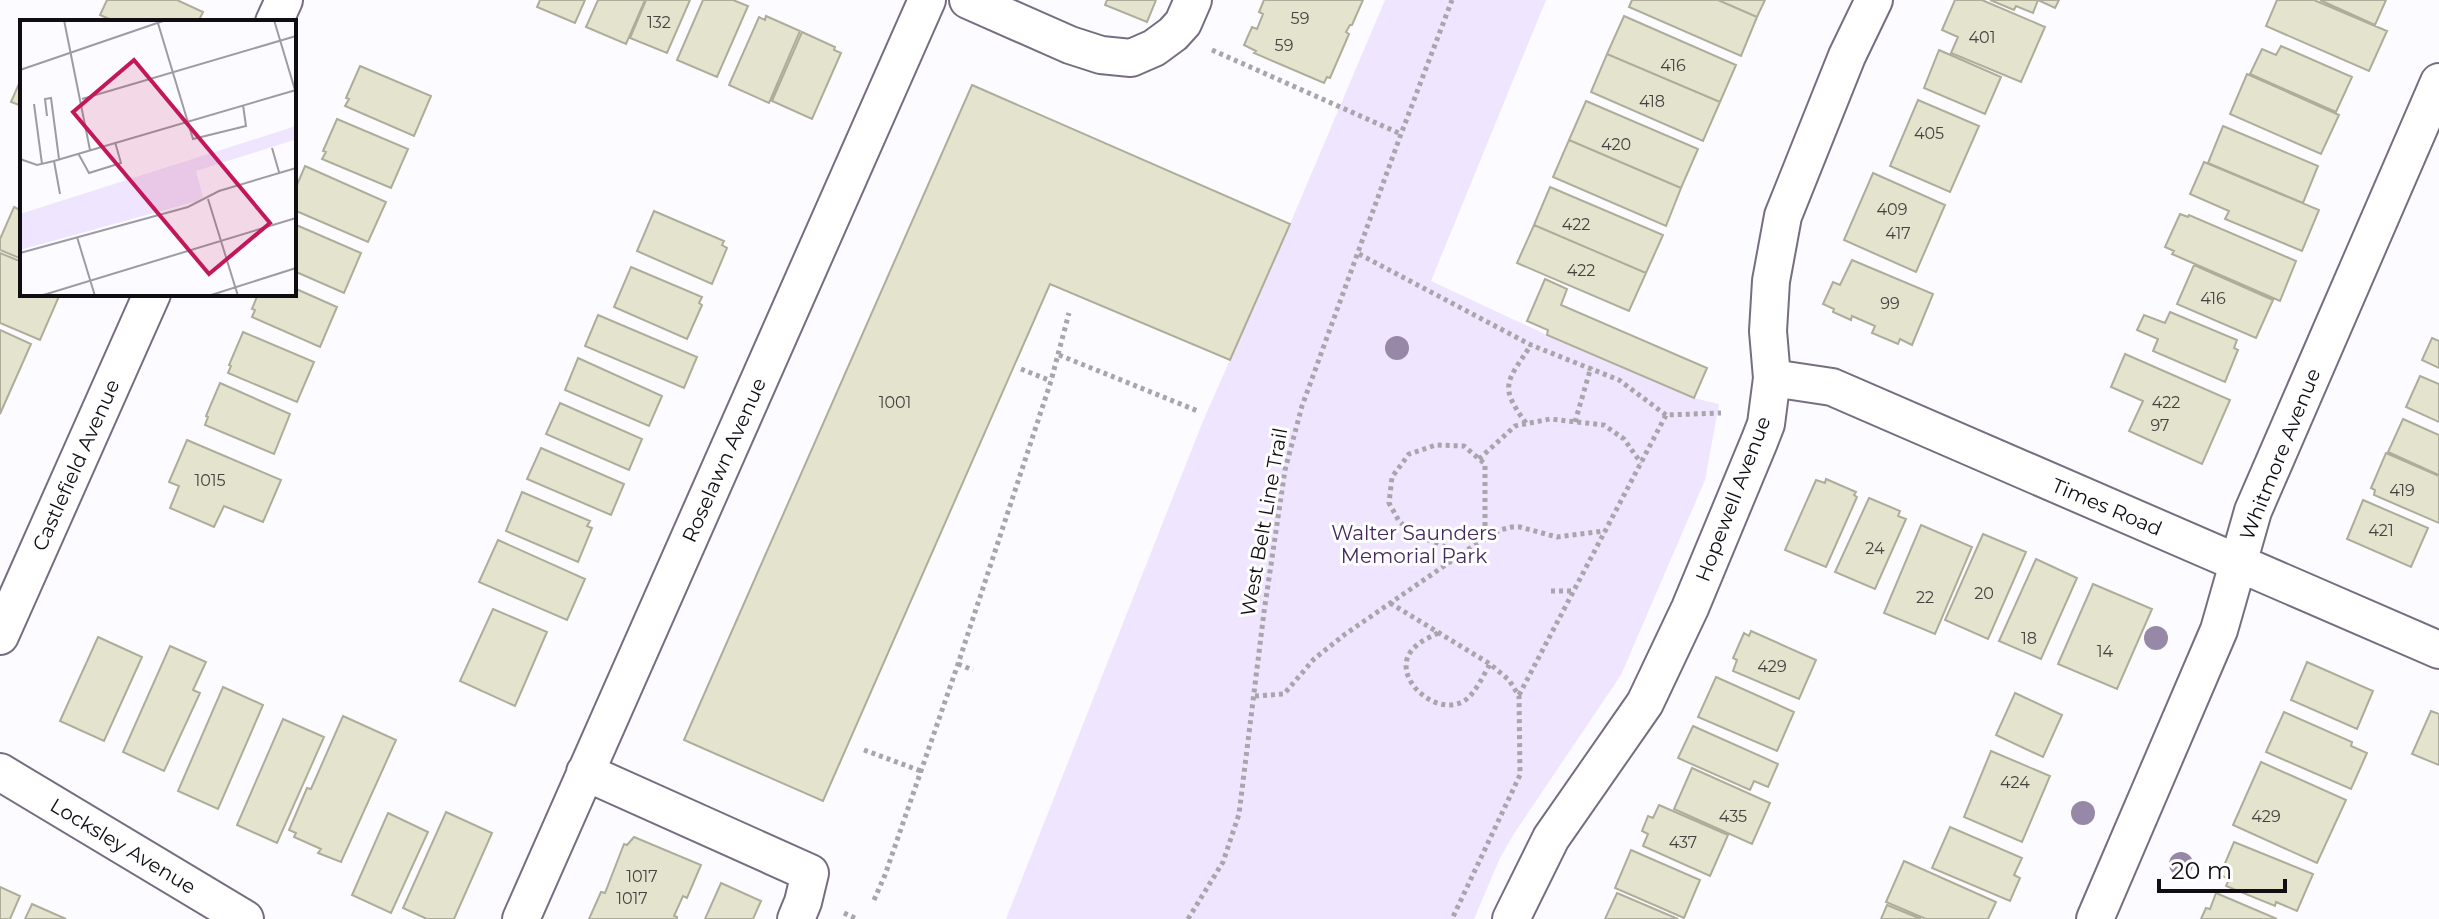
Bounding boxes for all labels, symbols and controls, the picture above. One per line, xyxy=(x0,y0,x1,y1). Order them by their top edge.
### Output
house number: 59 xyxy=(1291,9,1309,28)
house number: 132 xyxy=(647,13,671,32)
inset map xyxy=(20,20,296,296)
house number: 401 xyxy=(1969,28,1995,47)
house number: 59 xyxy=(1275,36,1293,55)
house number: 416 xyxy=(1660,56,1686,75)
house number: 418 xyxy=(1639,92,1665,111)
house number: 405 xyxy=(1914,124,1944,143)
house number: 420 xyxy=(1601,135,1631,154)
house number: 409 xyxy=(1877,200,1907,219)
house number: 422 xyxy=(1562,215,1590,234)
house number: 417 xyxy=(1885,224,1911,243)
house number: 422 xyxy=(1567,261,1595,280)
house number: 416 xyxy=(2200,289,2226,308)
house number: 99 xyxy=(1880,294,1900,313)
street label: Whitmore Avenue xyxy=(2235,365,2325,543)
street label: Roselawn Avenue xyxy=(677,374,771,546)
street label: Castlefield Avenue xyxy=(27,376,125,554)
house number: 1001 xyxy=(879,393,911,412)
house number: 422 xyxy=(2152,393,2180,412)
street label: Hopewell Avenue xyxy=(1690,413,1776,585)
house number: 97 xyxy=(2150,416,2170,435)
street label: West Belt Line Trail xyxy=(1236,426,1292,618)
house number: 1015 xyxy=(194,471,226,490)
street label: Times Road xyxy=(2048,473,2166,541)
house number: 419 xyxy=(2389,481,2415,500)
park label: Walter Saunders Memorial Park xyxy=(1331,521,1497,568)
house number: 421 xyxy=(2368,521,2394,540)
house number: 24 xyxy=(1865,539,1885,558)
house number: 20 xyxy=(1974,584,1994,603)
house number: 22 xyxy=(1916,588,1934,607)
house number: 18 xyxy=(2021,629,2037,648)
house number: 14 xyxy=(2097,642,2114,661)
house number: 429 xyxy=(1757,657,1787,676)
house number: 424 xyxy=(2000,773,2030,792)
street label: Locksley Avenue xyxy=(46,793,200,899)
house number: 435 xyxy=(1719,807,1747,826)
house number: 429 xyxy=(2251,807,2281,826)
house number: 437 xyxy=(1669,833,1697,852)
scale bar xyxy=(2159,843,2285,893)
text: 20 m xyxy=(2171,856,2232,885)
house number: 1017 xyxy=(626,867,658,886)
house number: 1017 xyxy=(616,889,648,908)

